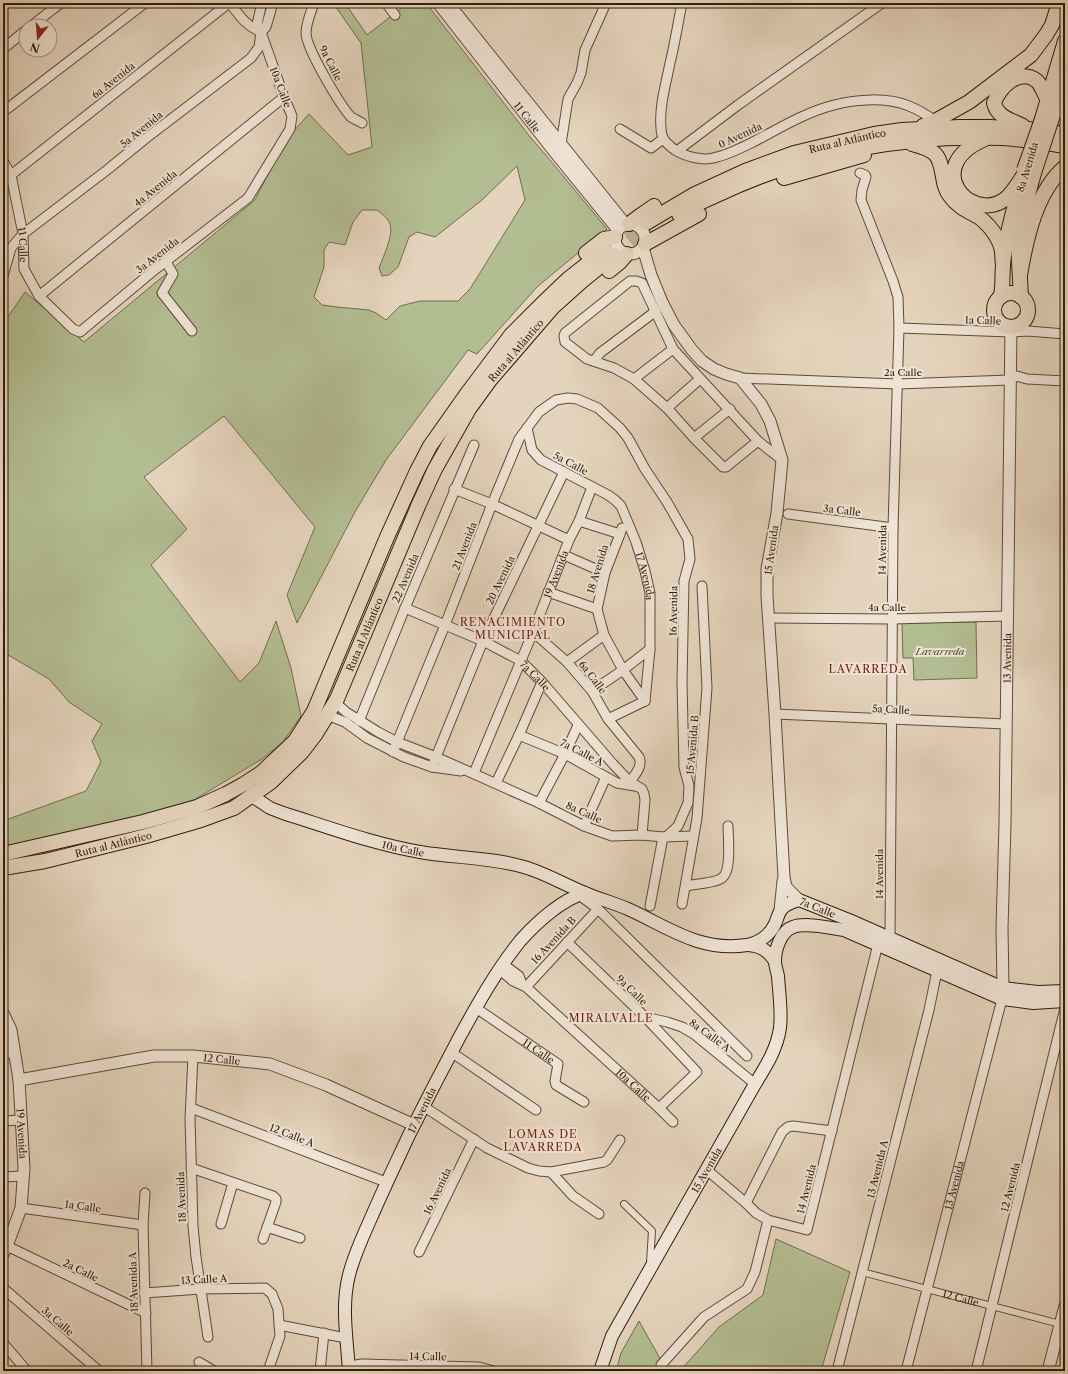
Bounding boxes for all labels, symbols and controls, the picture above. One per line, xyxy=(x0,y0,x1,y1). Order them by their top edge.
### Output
north arrow xyxy=(18,18,58,58)
text: N xyxy=(28,39,42,56)
street label: 9a Calle xyxy=(316,43,345,84)
street label: 6a Avenida xyxy=(89,59,138,101)
street label: 10a Calle xyxy=(267,65,294,110)
street label: 11 Calle xyxy=(511,99,543,136)
street label: 5a Avenida xyxy=(117,108,166,151)
street label: 0 Avenida xyxy=(716,119,765,151)
street label: Ruta al Atlántico xyxy=(808,126,887,156)
street label: 8a Avenida xyxy=(1014,140,1041,194)
street label: 4a Avenida xyxy=(131,167,180,210)
street label: 11 Calle xyxy=(15,226,30,263)
street label: 3a Avenida xyxy=(133,234,182,276)
street label: 1a Calle xyxy=(964,313,1002,328)
street label: Ruta al Atlántico xyxy=(485,317,547,385)
street label: 2a Calle xyxy=(884,366,922,379)
street label: 5a Calle xyxy=(551,449,591,478)
street label: 3a Calle xyxy=(822,502,862,519)
street label: 21 Avenida xyxy=(449,520,480,572)
street label: 15 Avenida xyxy=(762,524,782,576)
street label: 14 Avenida xyxy=(876,524,889,575)
street label: 18 Avenida xyxy=(584,542,611,595)
street label: 19 Avenida xyxy=(541,548,572,600)
street label: 17 Avenida xyxy=(632,550,656,601)
street label: 22 Avenida xyxy=(389,551,422,605)
street label: 20 Avenida xyxy=(483,553,518,607)
street label: 16 Avenida xyxy=(667,585,680,636)
street label: Ruta al Atlántico xyxy=(343,596,386,673)
street label: 4a Calle xyxy=(868,601,906,614)
district label: RENACIMIENTO MUNICIPAL xyxy=(460,615,566,642)
street label: 13 Avenida xyxy=(1001,632,1014,683)
park label: Lavarreda xyxy=(914,645,965,658)
street label: 7a Calle xyxy=(517,658,553,694)
street label: 6a Calle xyxy=(576,658,610,697)
district label: LAVARREDA xyxy=(828,662,908,676)
street label: 5a Calle xyxy=(872,702,911,717)
street label: 15 Avenida B xyxy=(683,715,702,775)
street label: 7a Calle A xyxy=(558,736,606,769)
street label: 8a Calle xyxy=(564,799,604,826)
street label: Ruta al Atlántico xyxy=(74,829,153,860)
street label: 10a Calle xyxy=(381,838,426,860)
street label: 14 Avenida xyxy=(873,848,886,899)
street label: 7a Calle xyxy=(798,895,838,921)
street label: 16 Avenida B xyxy=(528,914,579,967)
street label: 9a Calle xyxy=(613,972,650,1009)
district label: MIRALVALLE xyxy=(569,1011,654,1025)
street label: 8a Calle A xyxy=(686,1016,733,1055)
street label: 11 Calle xyxy=(520,1036,557,1067)
street label: 12 Calle xyxy=(202,1051,241,1068)
street label: 10a Calle xyxy=(613,1066,654,1105)
street label: 17 Avenida xyxy=(405,1084,439,1135)
street label: 19 Avenida xyxy=(14,1108,30,1160)
street label: 12 Calle A xyxy=(268,1121,317,1150)
district label: LOMAS DE LAVARREDA xyxy=(503,1127,583,1154)
street label: 13 Avenida A xyxy=(864,1138,891,1200)
street label: 15 Avenida xyxy=(689,1144,725,1195)
street label: 13 Avenida xyxy=(942,1159,967,1211)
street label: 12 Avenida xyxy=(998,1160,1023,1213)
street label: 14 Avenida xyxy=(794,1162,819,1215)
street label: 16 Avenida xyxy=(421,1165,455,1217)
street label: 18 Avenida xyxy=(174,1171,189,1222)
street label: 1a Calle xyxy=(64,1198,102,1216)
street label: 18 Avenida A xyxy=(126,1251,141,1312)
street label: 2a Calle xyxy=(61,1256,101,1285)
street label: 13 Calle A xyxy=(180,1272,228,1287)
street label: 12 Calle xyxy=(941,1287,981,1310)
street label: 3a Calle xyxy=(39,1304,77,1339)
street label: 14 Calle xyxy=(409,1350,447,1363)

